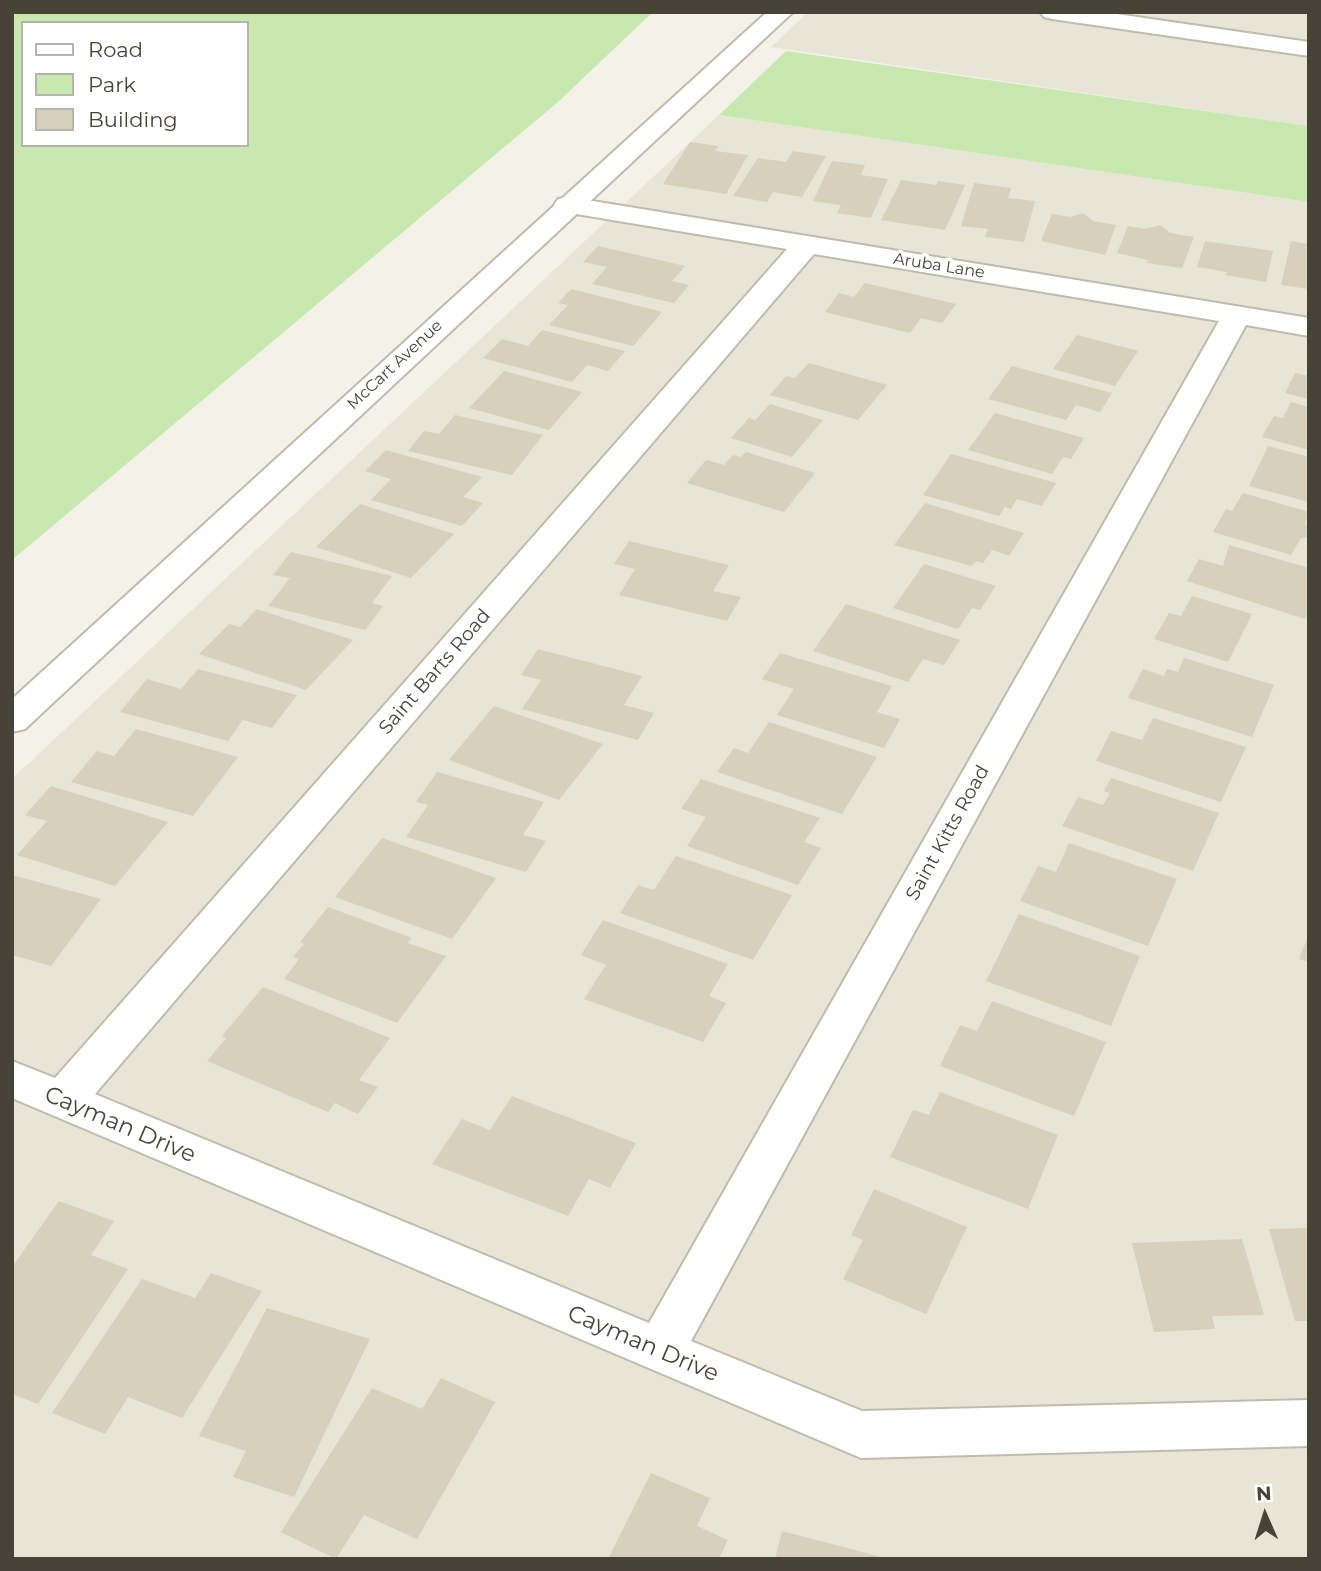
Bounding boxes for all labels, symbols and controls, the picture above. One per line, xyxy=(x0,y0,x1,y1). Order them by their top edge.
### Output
legend xyxy=(21,21,248,147)
text: Road xyxy=(88,37,143,62)
text: Park xyxy=(88,72,136,97)
text: Building xyxy=(88,107,178,132)
street label: Aruba Lane xyxy=(892,249,986,283)
street label: McCart Avenue xyxy=(344,316,446,414)
street label: Saint Barts Road xyxy=(374,605,496,739)
street label: Saint Kitts Road xyxy=(901,761,995,905)
street label: Cayman Drive xyxy=(40,1081,200,1169)
street label: Cayman Drive xyxy=(563,1300,723,1388)
north arrow xyxy=(1230,1480,1300,1550)
text: N xyxy=(1256,1482,1272,1505)

